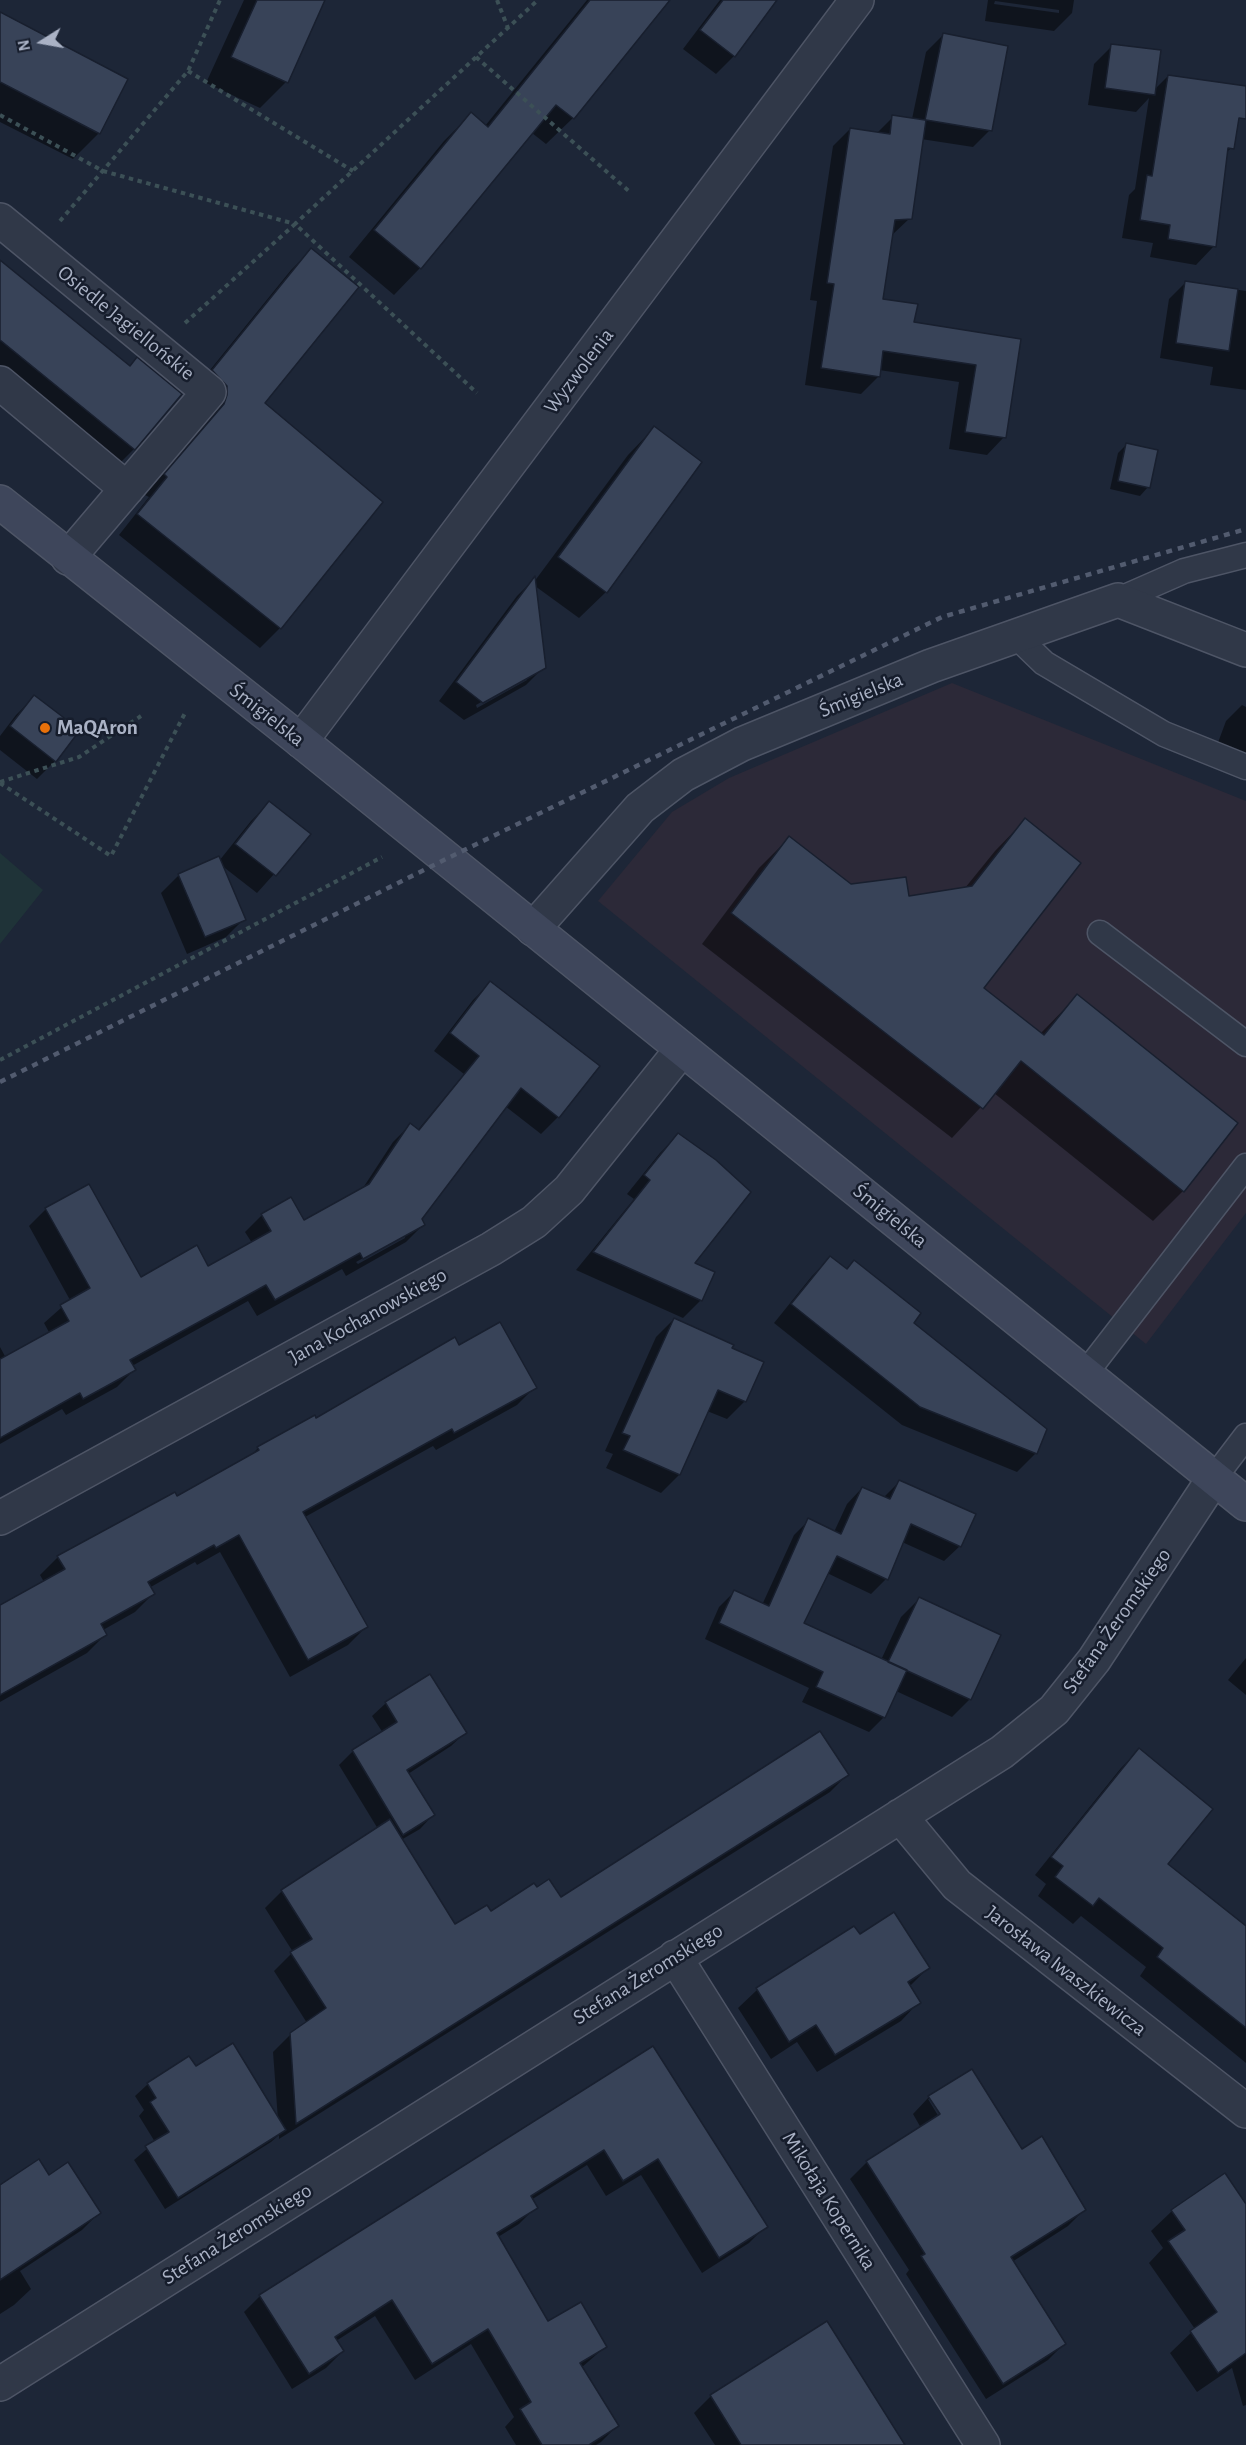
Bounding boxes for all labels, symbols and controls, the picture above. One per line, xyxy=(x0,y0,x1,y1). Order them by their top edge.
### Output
north arrow xyxy=(12,12,72,72)
text: N xyxy=(15,38,33,52)
street label: Osiedle Jagiellońskie xyxy=(52,260,200,386)
street label: Wyzwolenia xyxy=(539,323,619,419)
street label: Śmigielska xyxy=(815,667,907,723)
street label: Śmigielska xyxy=(224,678,310,752)
place label: MaQAron xyxy=(57,715,138,741)
marker: MaQAron xyxy=(38,721,52,735)
street label: Śmigielska xyxy=(848,1178,932,1254)
street label: Jana Kochanowskiego xyxy=(285,1262,451,1370)
street label: Stefana Żeromskiego xyxy=(1057,1543,1177,1699)
street label: Jarosława Iwaszkiewicza xyxy=(981,1900,1151,2042)
street label: Stefana Żeromskiego xyxy=(568,1918,728,2030)
street label: Mikołaja Kopernika xyxy=(776,2127,882,2275)
street label: Stefana Żeromskiego xyxy=(157,2178,317,2290)

